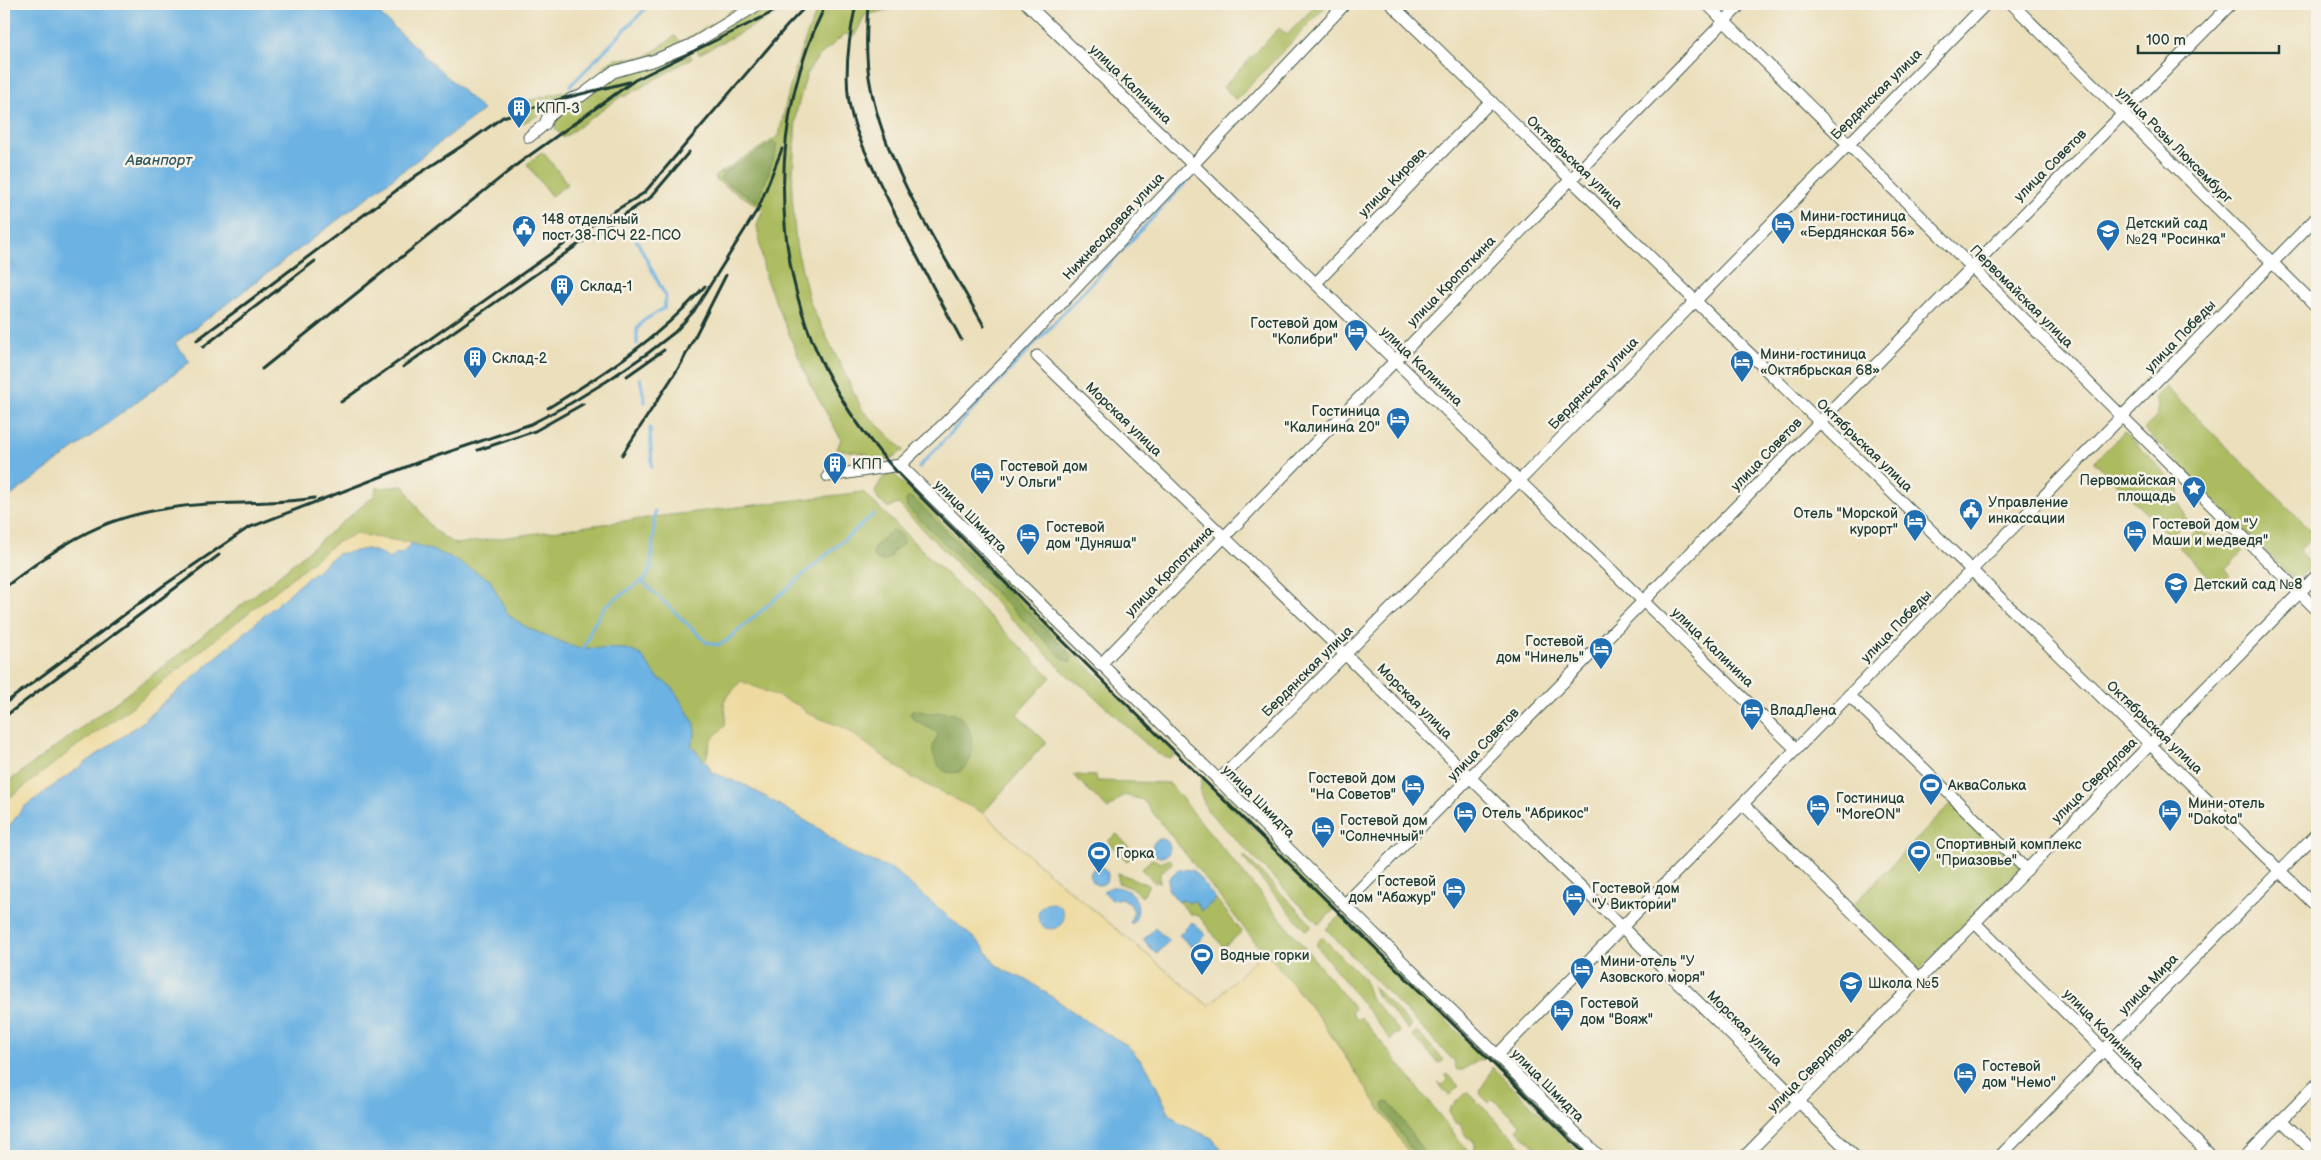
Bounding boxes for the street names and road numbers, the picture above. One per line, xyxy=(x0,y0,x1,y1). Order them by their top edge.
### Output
street label: улица Калинина xyxy=(1086,41,1176,128)
street label: Бердянская улица xyxy=(1827,45,1926,143)
street label: улица Розы Люксембург xyxy=(2113,84,2237,207)
street label: Октябрьская улица xyxy=(1523,112,1627,213)
street label: улица Советов xyxy=(2011,125,2091,205)
street label: улица Кирова xyxy=(1355,143,1430,221)
street label: Нижнесадовая улица xyxy=(1059,169,1168,284)
street label: улица Кропоткина xyxy=(1404,232,1500,330)
street label: Первомайская улица xyxy=(1967,241,2077,352)
street label: улица Победы xyxy=(2141,296,2219,376)
street label: улица Калинина xyxy=(1377,323,1467,410)
street label: Бердянская улица xyxy=(1545,333,1642,433)
street label: Морская улица xyxy=(1082,379,1166,461)
street label: Октябрьская улица xyxy=(1813,395,1917,496)
street label: улица Советов xyxy=(1727,414,1806,495)
street label: улица Шмидта xyxy=(931,476,1011,557)
street label: улица Кропоткина xyxy=(1122,522,1218,620)
street label: улица Победы xyxy=(1857,586,1935,666)
street label: улица Калинина xyxy=(1668,604,1758,691)
street label: Бердянская улица xyxy=(1258,622,1357,720)
street label: Морская улица xyxy=(1373,660,1456,743)
street label: Октябрьская улица xyxy=(2103,677,2207,778)
street label: улица Советов xyxy=(1444,704,1523,785)
street label: улица Свердлова xyxy=(2048,734,2141,827)
street label: улица Шмидта xyxy=(1219,761,1299,842)
street label: улица Мира xyxy=(2115,950,2182,1018)
street label: улица Калинина xyxy=(2060,985,2148,1074)
street label: Морская улица xyxy=(1703,987,1786,1070)
street label: улица Свердлова xyxy=(1764,1023,1857,1116)
street label: улица Шмидта xyxy=(1508,1045,1588,1126)

